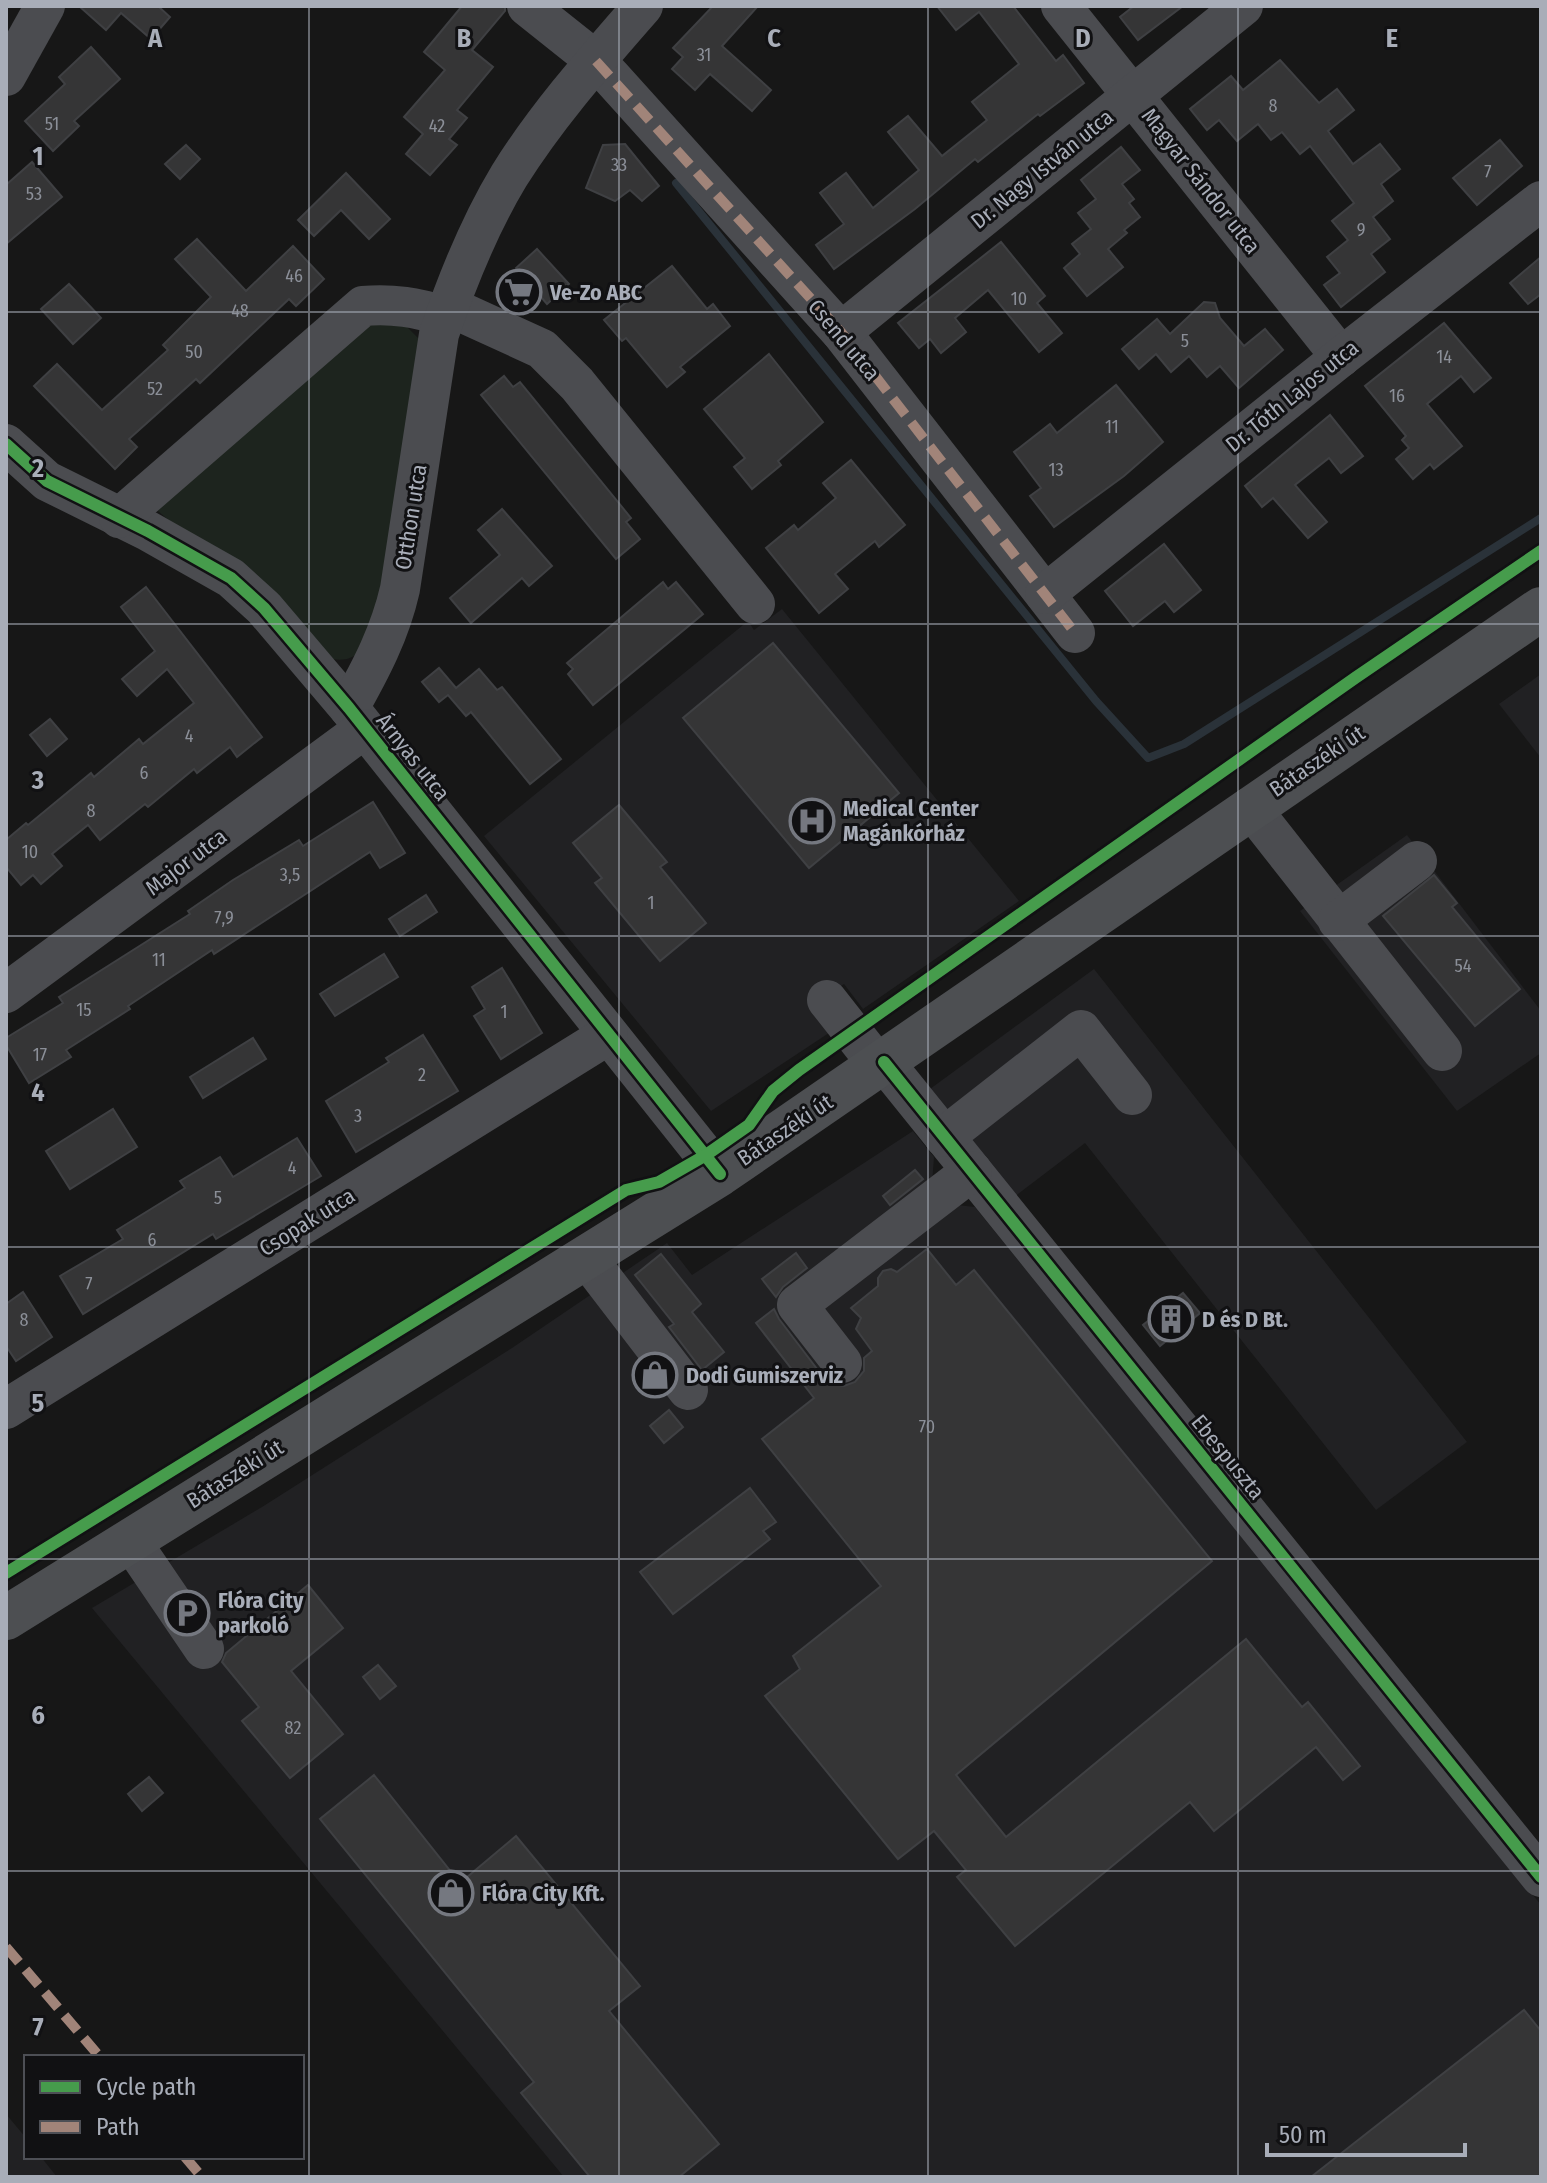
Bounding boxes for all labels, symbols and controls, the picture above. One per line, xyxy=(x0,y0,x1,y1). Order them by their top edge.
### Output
text: A xyxy=(147,23,163,54)
text: B xyxy=(457,23,472,54)
text: C xyxy=(767,23,781,54)
text: D xyxy=(1075,23,1091,54)
text: E xyxy=(1386,23,1398,54)
house number: 31 xyxy=(697,44,711,66)
house number: 8 xyxy=(1269,95,1278,117)
street label: Dr. Nagy István utca xyxy=(965,103,1119,235)
street label: Magyar Sándor utca xyxy=(1136,103,1266,259)
house number: 51 xyxy=(45,113,59,135)
house number: 42 xyxy=(429,115,445,137)
text: 1 xyxy=(33,141,44,172)
house number: 33 xyxy=(611,154,627,176)
house number: 7 xyxy=(1484,161,1492,183)
house number: 53 xyxy=(26,183,42,205)
house number: 9 xyxy=(1357,219,1365,241)
house number: 46 xyxy=(285,265,303,287)
supermarket icon: Ve-Zo ABC xyxy=(495,268,543,316)
place label: Ve-Zo ABC xyxy=(549,279,643,306)
house number: 10 xyxy=(1011,288,1027,310)
street label: Csend utca xyxy=(802,294,886,386)
house number: 48 xyxy=(231,300,249,322)
house number: 5 xyxy=(1181,330,1189,352)
street label: Dr. Tóth Lajos utca xyxy=(1220,334,1364,458)
house number: 50 xyxy=(185,341,203,363)
house number: 14 xyxy=(1436,346,1452,368)
house number: 52 xyxy=(147,378,163,400)
house number: 16 xyxy=(1389,385,1405,407)
house number: 11 xyxy=(1105,416,1119,438)
text: 2 xyxy=(31,453,44,484)
house number: 13 xyxy=(1048,459,1064,481)
street label: Otthon utca xyxy=(389,462,433,572)
street label: Árnyas utca xyxy=(370,708,456,806)
street label: Bátaszéki út xyxy=(1264,719,1370,803)
house number: 4 xyxy=(185,725,194,747)
house number: 6 xyxy=(140,762,149,784)
text: 3 xyxy=(31,765,44,796)
place label: Medical Center Magánkórház xyxy=(843,795,980,847)
hospital icon: Medical Center Magánkórház xyxy=(788,797,836,845)
house number: 8 xyxy=(87,800,96,822)
street label: Major utca xyxy=(140,823,232,901)
house number: 10 xyxy=(22,841,38,863)
house number: 3,5 xyxy=(280,864,300,886)
house number: 1 xyxy=(647,892,655,914)
house number: 7,9 xyxy=(214,907,234,929)
house number: 11 xyxy=(152,949,166,971)
house number: 54 xyxy=(1455,955,1472,977)
house number: 15 xyxy=(76,999,92,1021)
house number: 1 xyxy=(500,1001,508,1023)
house number: 17 xyxy=(33,1044,47,1066)
house number: 2 xyxy=(418,1064,426,1086)
text: 4 xyxy=(31,1077,45,1108)
street label: Bátaszéki út xyxy=(732,1088,838,1172)
house number: 3 xyxy=(354,1105,362,1127)
house number: 4 xyxy=(288,1157,297,1179)
street label: Csopak utca xyxy=(254,1182,360,1262)
house number: 5 xyxy=(214,1187,222,1209)
house number: 6 xyxy=(148,1229,157,1251)
house number: 7 xyxy=(85,1273,93,1295)
building icon: D és D Bt. xyxy=(1147,1295,1195,1343)
place label: D és D Bt. xyxy=(1202,1306,1288,1333)
house number: 8 xyxy=(20,1309,29,1331)
shop icon: Dodi Gumiszerviz xyxy=(631,1351,679,1399)
place label: Dodi Gumiszerviz xyxy=(686,1362,843,1389)
text: 5 xyxy=(32,1388,45,1419)
street label: Ebespuszta xyxy=(1186,1409,1270,1505)
house number: 70 xyxy=(919,1416,935,1438)
street label: Bátaszéki út xyxy=(182,1433,289,1514)
place label: Flóra City parkoló xyxy=(218,1587,304,1639)
parking icon: Flóra City parkoló xyxy=(163,1589,211,1637)
text: 6 xyxy=(31,1700,45,1731)
house number: 82 xyxy=(285,1717,301,1739)
shop icon: Flóra City Kft. xyxy=(427,1869,475,1917)
place label: Flóra City Kft. xyxy=(482,1880,605,1907)
text: 7 xyxy=(32,2012,44,2043)
legend xyxy=(24,2055,304,2159)
text: Cycle path xyxy=(96,2073,196,2101)
scale bar xyxy=(1267,2107,1465,2157)
text: Path xyxy=(96,2113,140,2141)
text: 50 m xyxy=(1279,2121,1327,2149)

